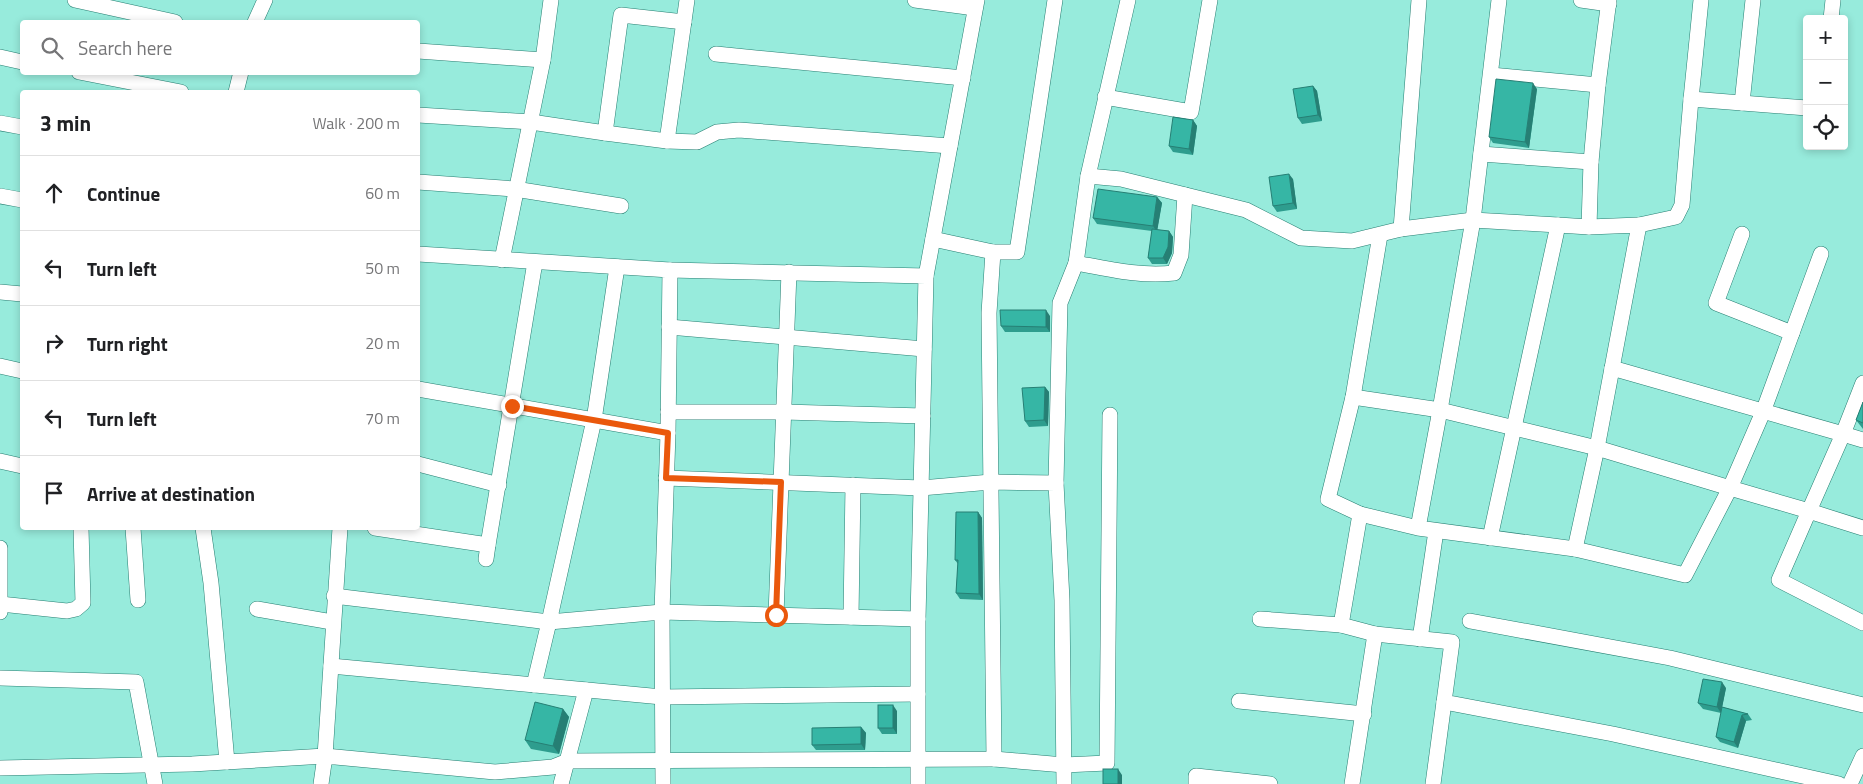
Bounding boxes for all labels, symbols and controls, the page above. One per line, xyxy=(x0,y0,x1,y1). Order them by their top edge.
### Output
map controls xyxy=(1803,15,1848,150)
button: + xyxy=(1803,15,1848,60)
search box xyxy=(20,20,420,75)
text: Search here xyxy=(78,33,172,62)
icon: search xyxy=(38,34,66,62)
button: − xyxy=(1803,60,1848,105)
button: locate xyxy=(1803,105,1848,150)
text: 3 min xyxy=(40,107,91,139)
text: Walk · 200 m xyxy=(312,111,400,135)
icon: ahead xyxy=(40,179,68,207)
text: Continue xyxy=(87,179,160,208)
text: 60 m xyxy=(365,181,400,205)
icon: left xyxy=(40,254,68,282)
text: Turn left xyxy=(87,254,157,283)
text: 50 m xyxy=(365,256,400,280)
icon: right xyxy=(40,329,68,357)
text: Turn right xyxy=(87,329,168,358)
text: 20 m xyxy=(365,331,400,355)
route end xyxy=(501,395,524,418)
icon: left xyxy=(40,404,68,432)
text: Turn left xyxy=(87,404,157,433)
text: 70 m xyxy=(365,406,400,430)
icon: arrive xyxy=(40,479,68,507)
text: Arrive at destination xyxy=(87,479,255,508)
route start xyxy=(765,604,788,627)

